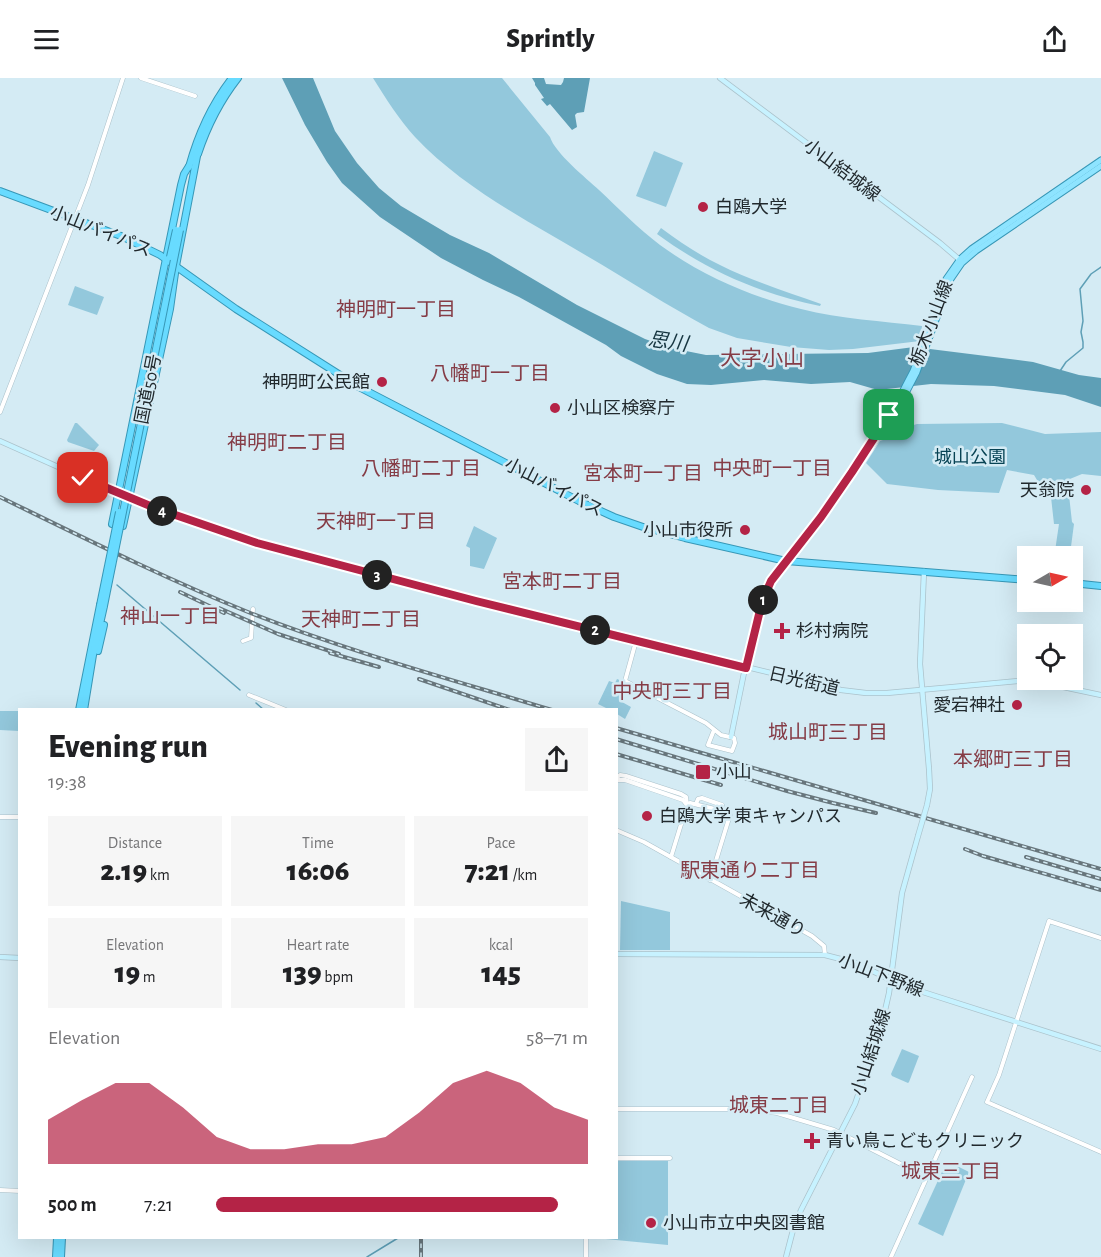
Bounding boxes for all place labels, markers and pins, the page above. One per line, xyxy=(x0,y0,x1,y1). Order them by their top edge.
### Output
place label: 白鴎大学 xyxy=(715,197,787,217)
marker: 白鴎大学 xyxy=(696,200,710,214)
place label: 神明町公民館 xyxy=(262,373,370,392)
marker: 神明町公民館 xyxy=(375,375,389,389)
pin xyxy=(863,389,914,440)
place label: 小山区検察庁 xyxy=(567,399,675,418)
marker: 小山区検察庁 xyxy=(548,401,562,415)
pin xyxy=(57,452,108,503)
place label: 天翁院 xyxy=(1020,480,1074,500)
marker: 天翁院 xyxy=(1079,483,1093,497)
pin: 4 xyxy=(147,496,177,526)
place label: 小山市役所 xyxy=(643,521,733,540)
marker: 小山市役所 xyxy=(738,523,752,537)
pin: 3 xyxy=(362,560,392,590)
pin: 1 xyxy=(748,585,778,615)
pin: 2 xyxy=(580,615,610,645)
place label: 杉村病院 xyxy=(796,621,868,641)
marker: 杉村病院 xyxy=(773,622,791,640)
place label: 愛宕神社 xyxy=(933,696,1005,715)
marker: 愛宕神社 xyxy=(1010,698,1024,712)
marker: 小山 xyxy=(694,763,712,781)
place label: 小山 xyxy=(716,763,752,782)
place label: 白鴎大学 東キャンパス xyxy=(659,806,842,826)
marker: 白鴎大学 東キャンパス xyxy=(640,809,654,823)
place label: 青い鳥こどもクリニック xyxy=(826,1131,1024,1151)
marker: 青い鳥こどもクリニック xyxy=(803,1132,821,1150)
place label: 小山市立中央図書館 xyxy=(663,1214,825,1233)
marker: 小山市立中央図書館 xyxy=(644,1216,658,1230)

